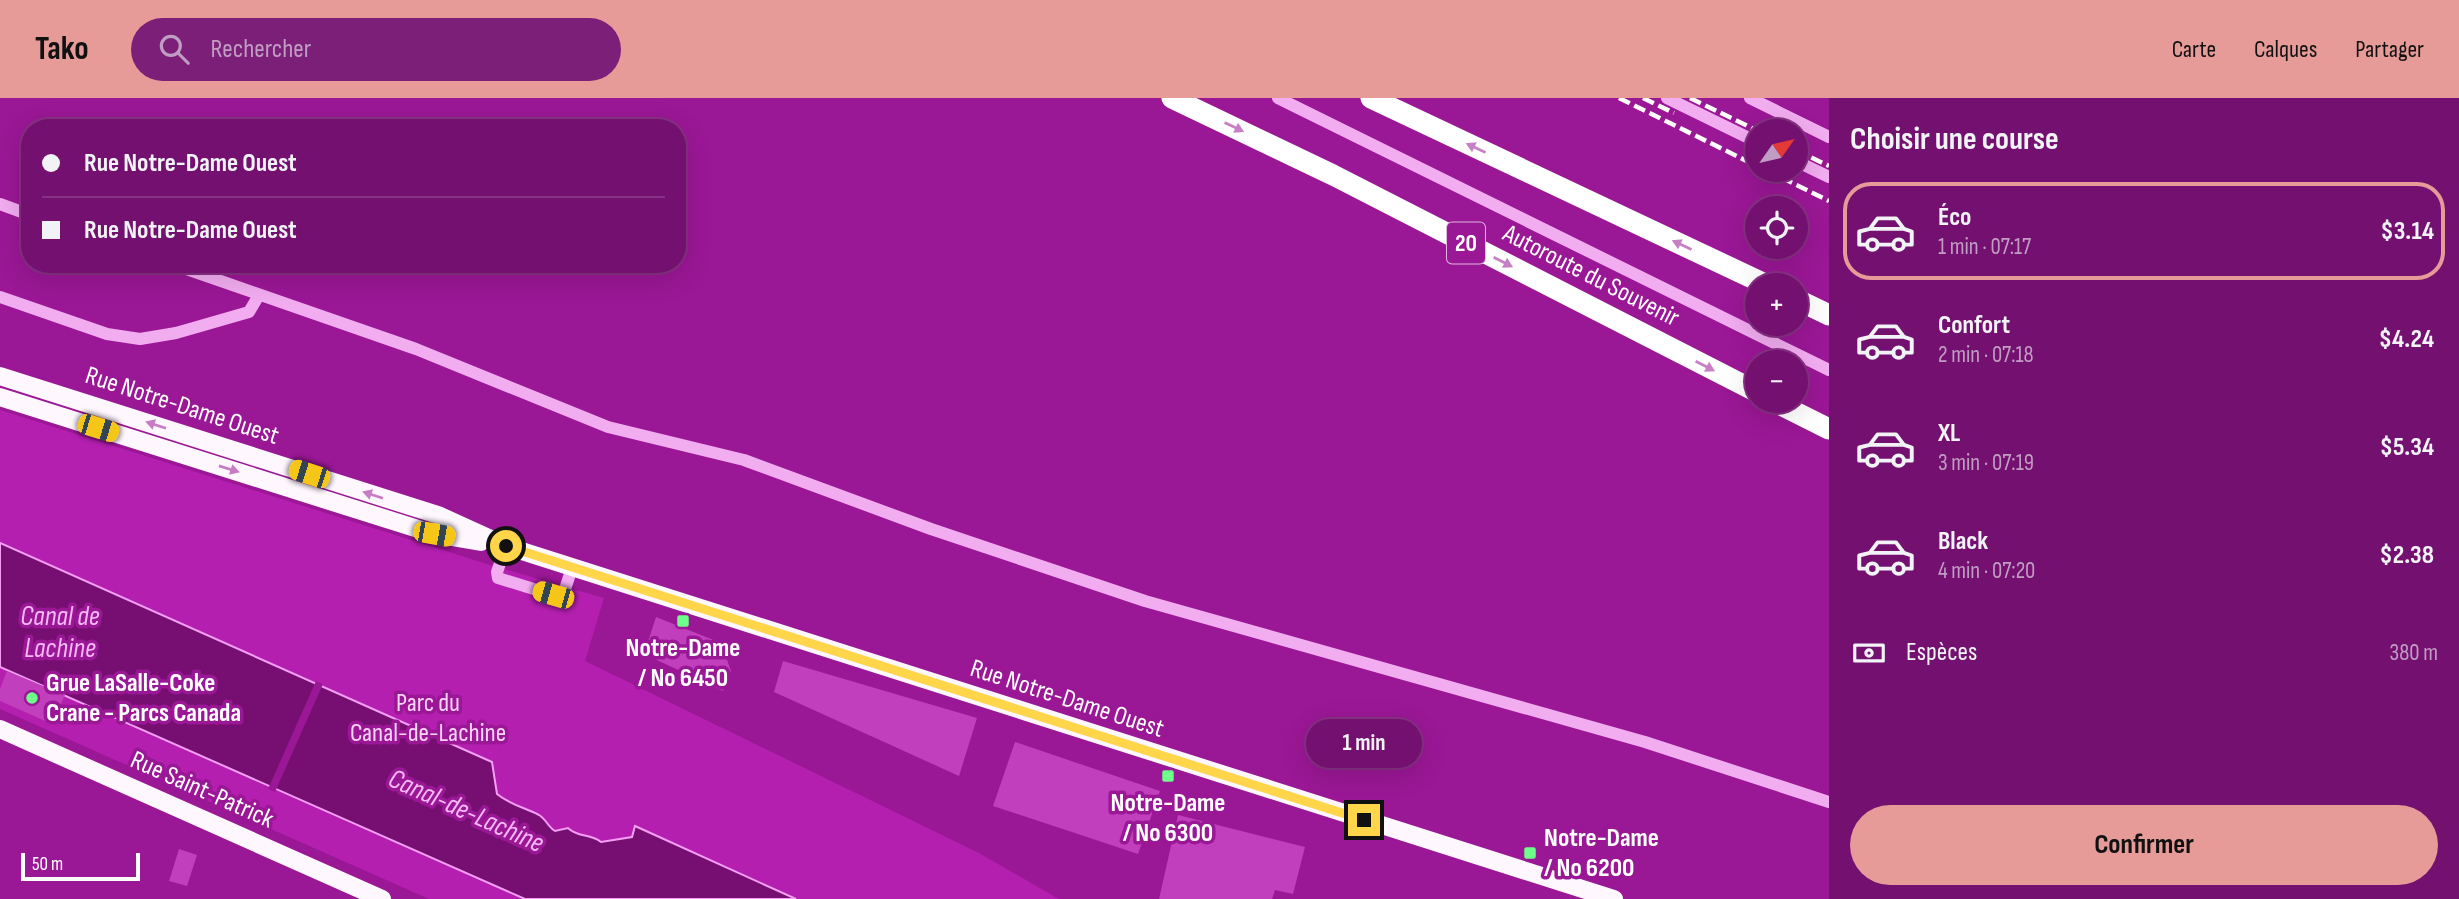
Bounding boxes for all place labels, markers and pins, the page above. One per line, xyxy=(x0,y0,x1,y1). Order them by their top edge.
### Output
marker: Notre-Dame / No 6450 xyxy=(675,613,691,629)
place label: Notre-Dame / No 6450 xyxy=(626,633,740,694)
place label: Grue LaSalle-Coke Crane - Parcs Canada xyxy=(46,668,241,729)
marker: Grue LaSalle-Coke Crane - Parcs Canada xyxy=(24,690,40,706)
marker: Notre-Dame / No 6300 xyxy=(1160,768,1176,784)
place label: Notre-Dame / No 6300 xyxy=(1111,788,1225,849)
place label: Notre-Dame / No 6200 xyxy=(1544,823,1659,884)
marker: Notre-Dame / No 6200 xyxy=(1522,845,1538,861)

